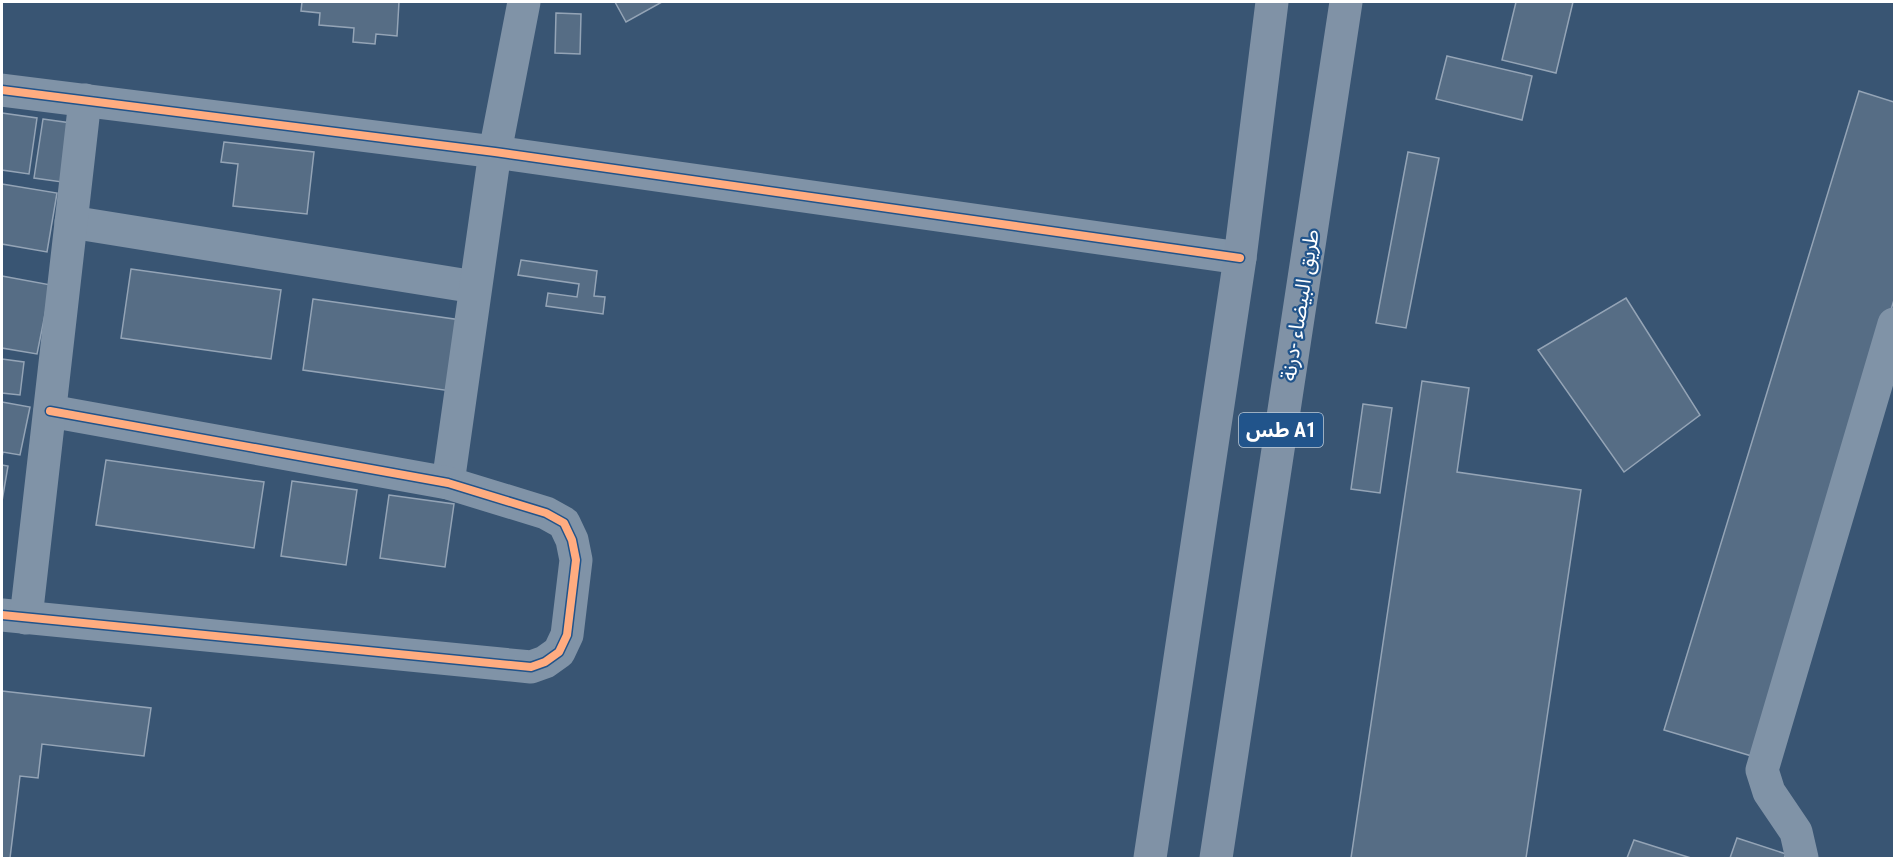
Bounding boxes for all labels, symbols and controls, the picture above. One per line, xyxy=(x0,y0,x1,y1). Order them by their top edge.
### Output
street label: طريق البيضاء -درنة xyxy=(1276,228,1325,383)
road number: طس A1 xyxy=(1239,413,1323,447)

